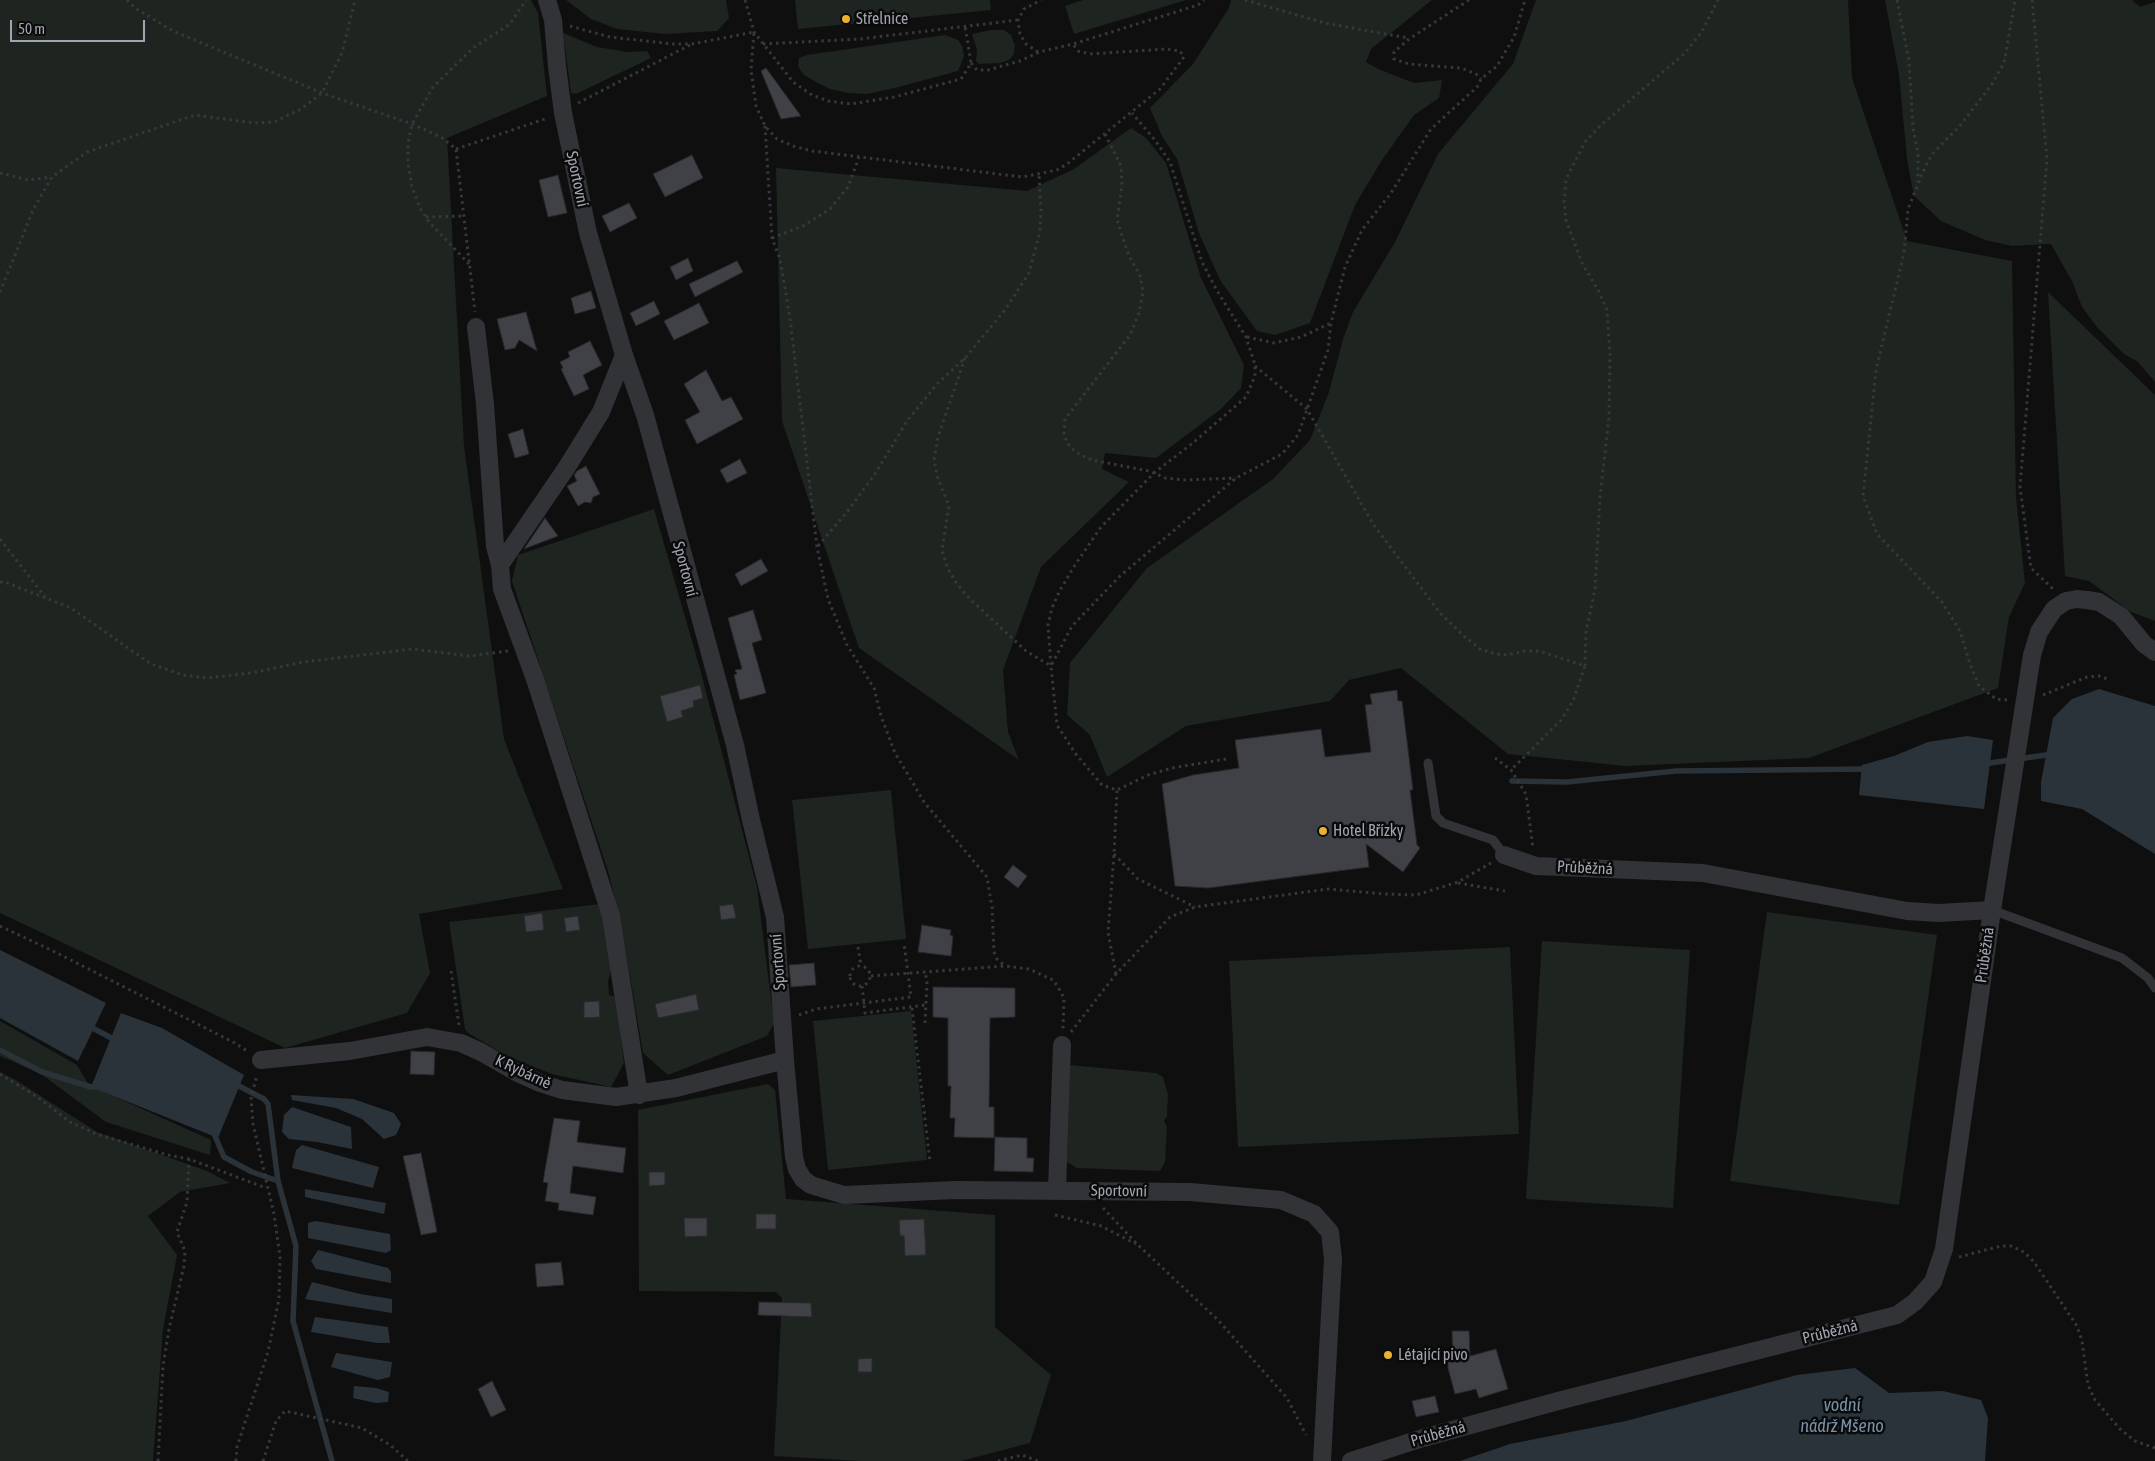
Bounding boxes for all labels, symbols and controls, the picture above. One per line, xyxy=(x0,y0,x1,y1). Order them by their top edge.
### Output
place label: Střelnice xyxy=(856,9,908,29)
scale bar xyxy=(12,10,148,42)
marker: Střelnice xyxy=(840,13,852,25)
text: 50 m xyxy=(18,20,45,37)
street label: Sportovní xyxy=(562,150,592,208)
street label: Sportovní xyxy=(668,539,702,599)
place label: Hotel Břízky xyxy=(1333,821,1403,841)
marker: Hotel Břízky xyxy=(1317,825,1329,837)
street label: Průběžná xyxy=(1556,857,1614,879)
street label: Průběžná xyxy=(1972,926,1998,984)
street label: Sportovní xyxy=(766,933,790,991)
street label: K Rybárně xyxy=(492,1051,554,1093)
street label: Sportovní xyxy=(1091,1181,1147,1201)
street label: Průběžná xyxy=(1800,1316,1860,1348)
place label: Létající pivo xyxy=(1398,1345,1468,1365)
marker: Létající pivo xyxy=(1382,1349,1394,1361)
water label: vodní nádrž Mšeno xyxy=(1800,1394,1884,1436)
street label: Průběžná xyxy=(1408,1417,1468,1451)

